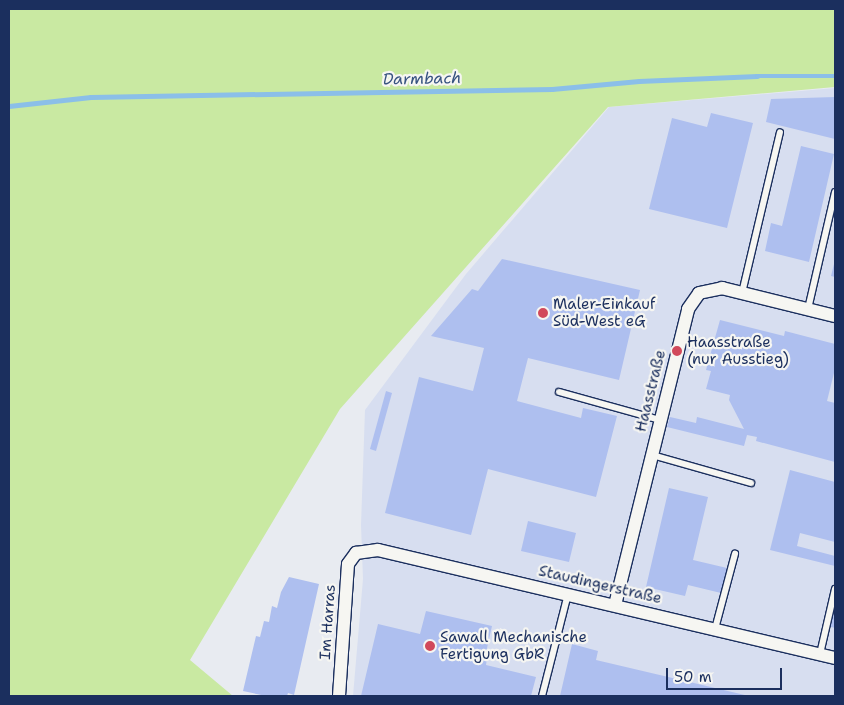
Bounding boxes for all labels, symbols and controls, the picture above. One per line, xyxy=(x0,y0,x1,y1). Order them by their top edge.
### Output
water label: Darmbach xyxy=(383,69,461,89)
place label: Maler-Einkauf Süd-West eG xyxy=(553,295,655,330)
marker: Maler-Einkauf Süd-West eG xyxy=(537,307,549,319)
place label: Haasstraße (nur Ausstieg) xyxy=(687,333,789,368)
marker: Haasstraße (nur Ausstieg) xyxy=(671,345,683,357)
street label: Haasstraße xyxy=(632,348,670,434)
street label: Staudingerstraße xyxy=(537,562,663,608)
street label: Im Harras xyxy=(316,584,340,660)
place label: Sawall Mechanische Fertigung GbR xyxy=(440,628,587,663)
marker: Sawall Mechanische Fertigung GbR xyxy=(424,640,436,652)
scale bar xyxy=(669,658,785,690)
text: 50 m xyxy=(674,667,712,687)

